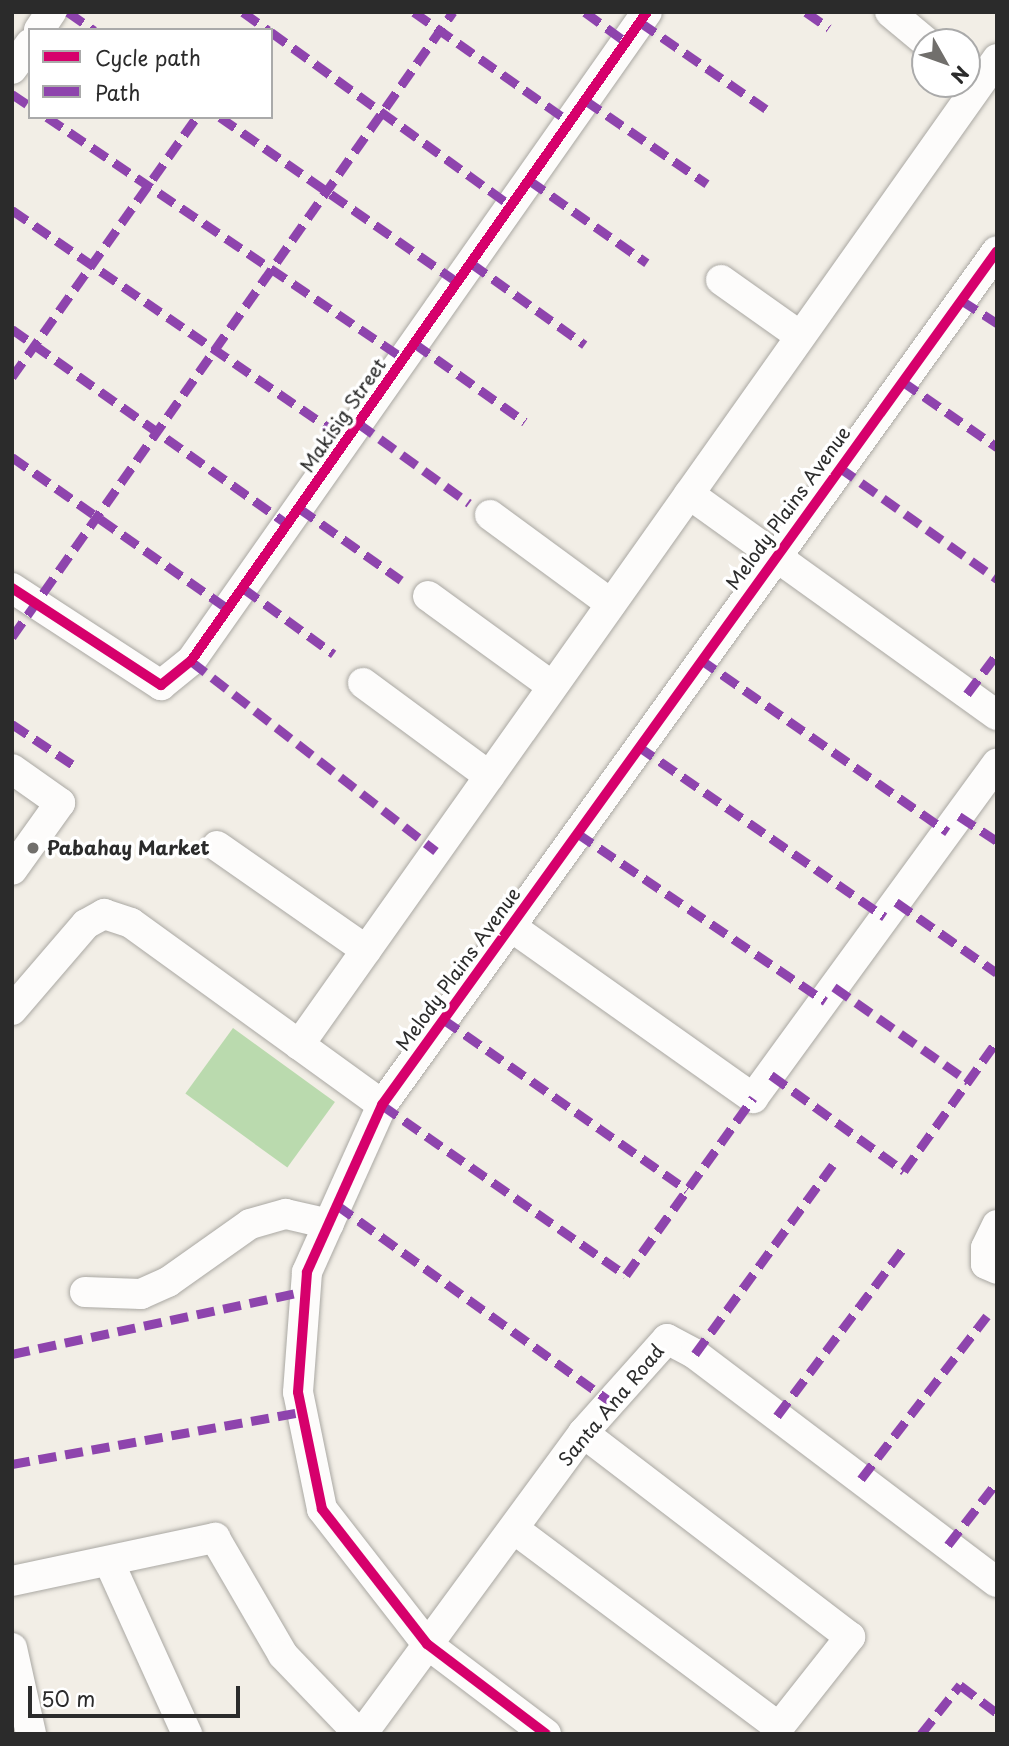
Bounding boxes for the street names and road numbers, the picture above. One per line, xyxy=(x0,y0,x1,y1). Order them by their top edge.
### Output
street label: Makisig Street xyxy=(295,354,391,476)
street label: Melody Plains Avenue xyxy=(721,422,855,594)
street label: Melody Plains Avenue xyxy=(391,883,525,1055)
street label: Santa Ana Road xyxy=(554,1340,668,1470)

